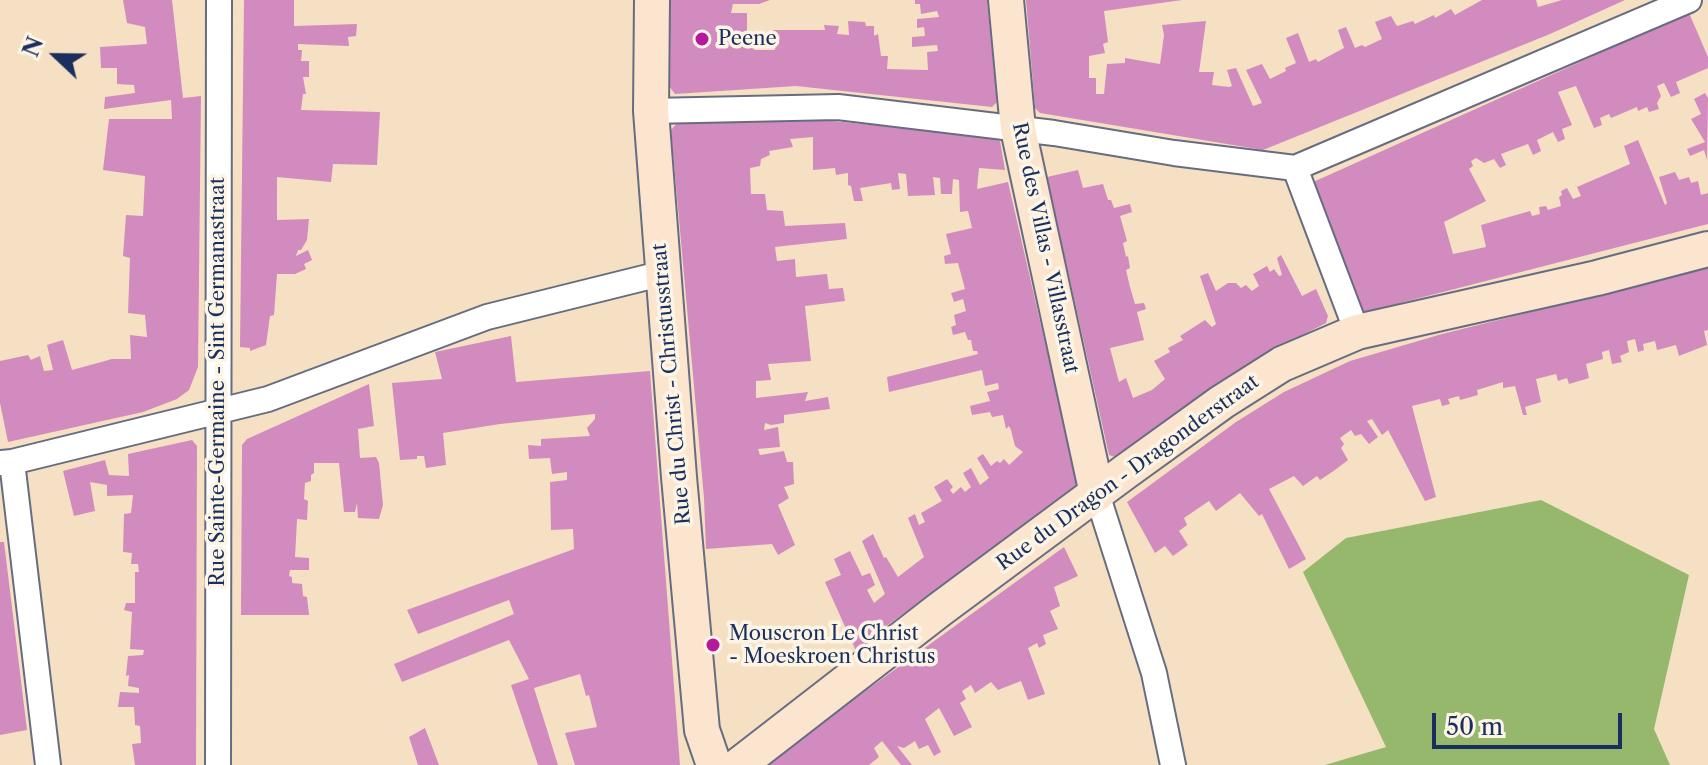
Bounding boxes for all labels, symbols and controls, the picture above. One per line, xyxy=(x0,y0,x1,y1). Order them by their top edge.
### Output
north arrow xyxy=(16,16,96,96)
place label: Peene xyxy=(718,27,777,51)
marker: Peene xyxy=(693,30,711,48)
text: N xyxy=(17,33,49,61)
street label: Rue des Villas - Villasstraat xyxy=(1007,120,1083,376)
street label: Rue Sainte-Germaine - Sint Germanastraat xyxy=(206,177,230,587)
street label: Rue du Christ - Christusstraat xyxy=(648,242,696,526)
street label: Rue du Dragon - Dragonderstraat xyxy=(992,370,1264,576)
place label: Mouscron Le Christ - Moeskroen Christus xyxy=(729,622,936,669)
marker: Mouscron Le Christ - Moeskroen Christus xyxy=(704,636,722,654)
scale bar xyxy=(1436,697,1626,747)
text: 50 m xyxy=(1446,712,1503,741)

